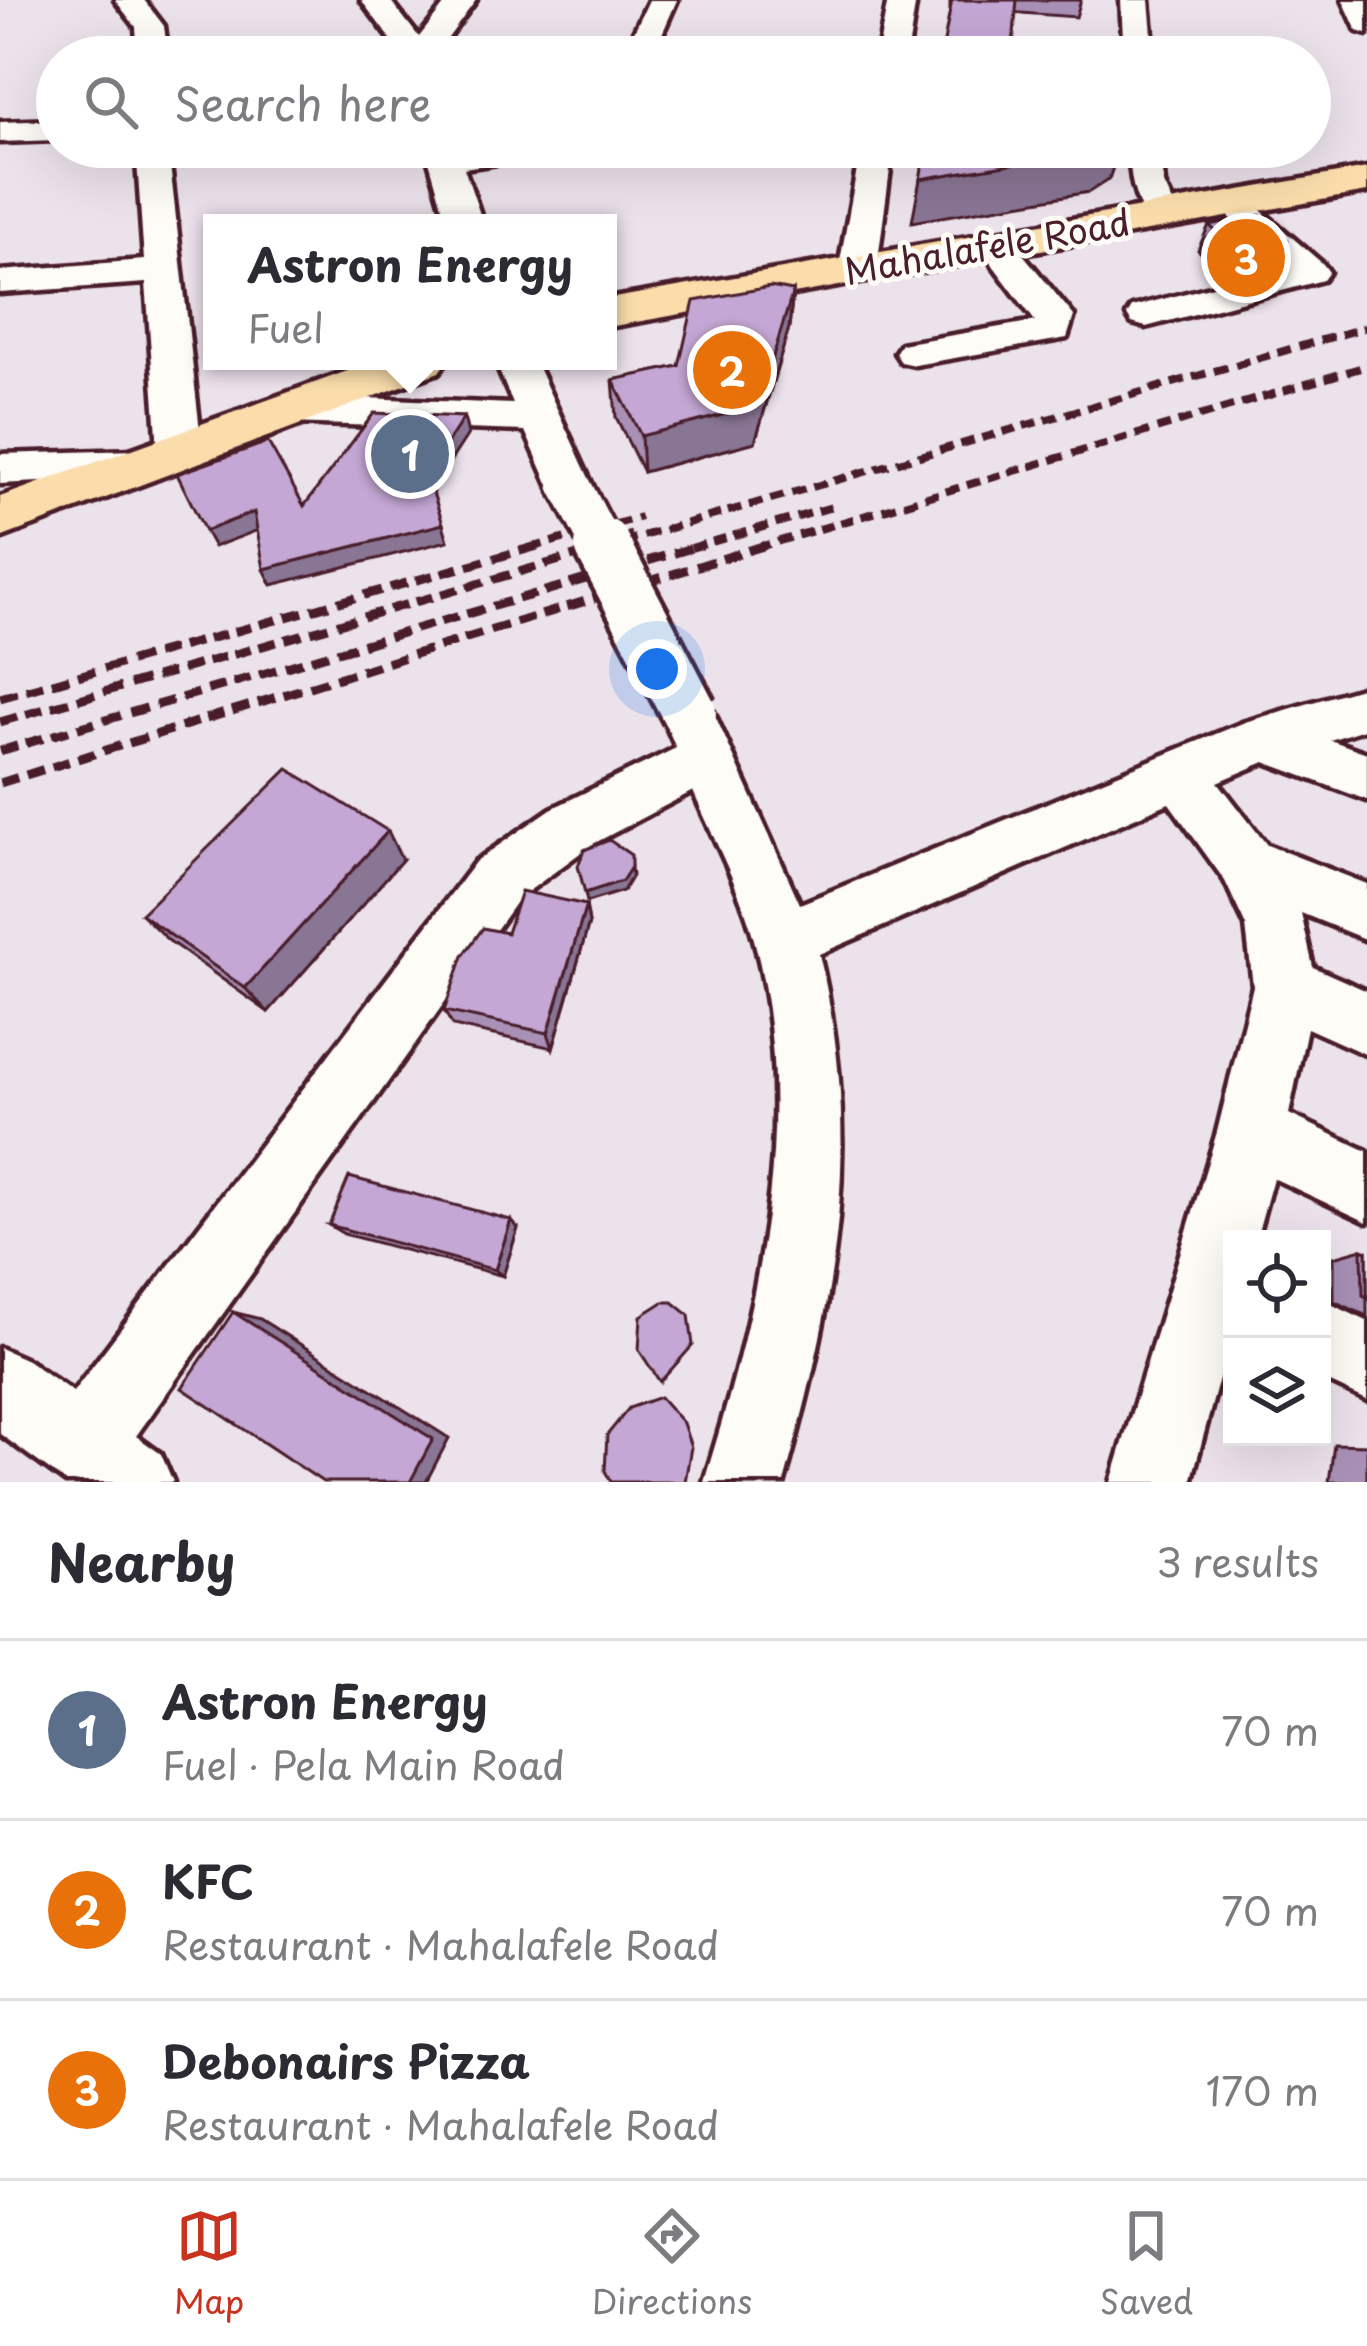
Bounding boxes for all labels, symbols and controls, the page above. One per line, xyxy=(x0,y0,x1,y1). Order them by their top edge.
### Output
search box xyxy=(36,36,1331,168)
text: Search here xyxy=(174,68,431,136)
icon: search xyxy=(78,69,144,135)
street label: Mahalafele Road xyxy=(840,193,1134,297)
pin: 3 xyxy=(1207,213,1285,303)
popup xyxy=(203,214,617,370)
text: Astron Energy xyxy=(247,229,573,297)
text: Fuel xyxy=(247,297,324,356)
pin: 2 xyxy=(693,325,771,415)
pin: 1 xyxy=(371,409,449,499)
your location xyxy=(627,639,687,699)
map controls xyxy=(1223,1230,1331,1446)
button: locate xyxy=(1223,1230,1331,1338)
button: layers xyxy=(1223,1338,1331,1446)
text: Nearby xyxy=(48,1522,235,1599)
text: 3 results xyxy=(1156,1531,1319,1590)
text: Astron Energy xyxy=(162,1666,487,1734)
text: 1 xyxy=(78,1700,96,1759)
text: 70 m xyxy=(1221,1700,1319,1759)
text: Fuel · Pela Main Road xyxy=(162,1734,565,1793)
text: KFC xyxy=(162,1846,254,1914)
text: 2 xyxy=(73,1880,101,1939)
text: 70 m xyxy=(1221,1880,1319,1939)
text: Restaurant · Mahalafele Road xyxy=(162,1914,719,1973)
text: Debonairs Pizza xyxy=(162,2026,530,2094)
text: 3 xyxy=(74,2060,100,2119)
text: 170 m xyxy=(1206,2060,1319,2119)
text: Restaurant · Mahalafele Road xyxy=(162,2094,719,2153)
tab: Map xyxy=(174,2203,244,2325)
tab: Directions xyxy=(592,2203,752,2325)
tab: Saved xyxy=(1100,2203,1193,2325)

